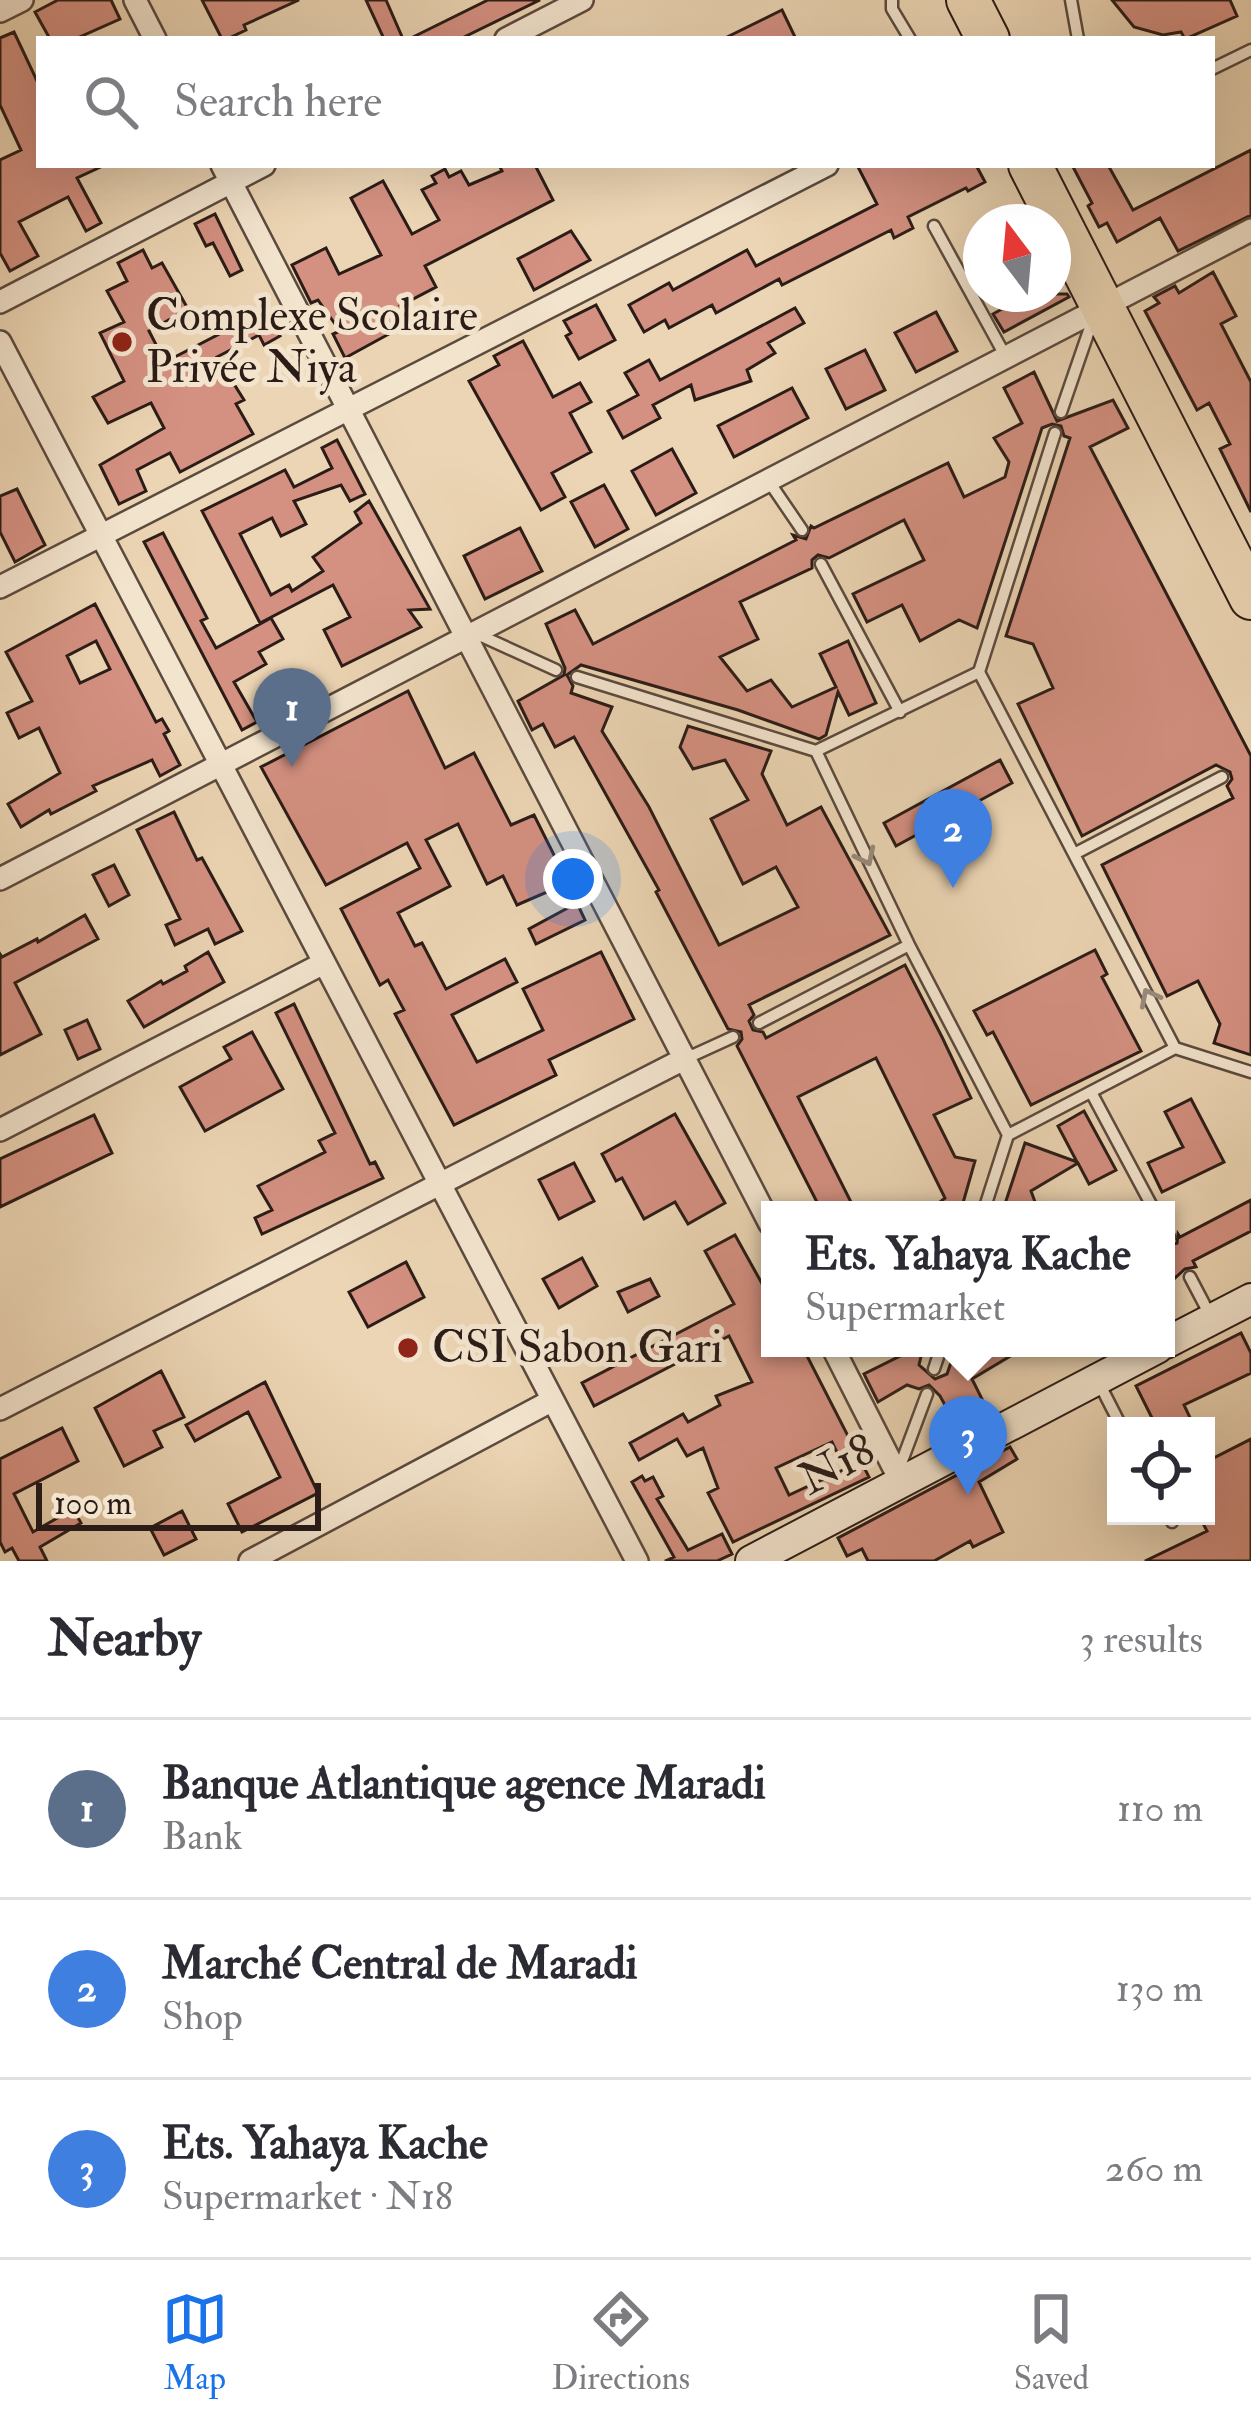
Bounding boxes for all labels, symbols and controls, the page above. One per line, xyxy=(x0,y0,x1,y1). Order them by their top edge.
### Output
search box xyxy=(36,36,1215,168)
icon: search xyxy=(78,69,144,135)
text: Search here xyxy=(174,74,382,130)
north arrow xyxy=(963,204,1071,312)
place label: Complexe Scolaire Privée Niya xyxy=(146,288,478,396)
marker: Complexe Scolaire Privée Niya xyxy=(109,329,135,355)
pin: 1 xyxy=(253,668,331,767)
pin: 2 xyxy=(914,789,992,888)
one-way arrow xyxy=(852,845,876,866)
your location xyxy=(543,849,603,909)
one-way arrow xyxy=(1141,988,1164,1010)
popup xyxy=(761,1201,1175,1357)
text: Ets. Yahaya Kache xyxy=(805,1227,1131,1283)
text: Supermarket xyxy=(805,1283,1005,1332)
place label: CSI Sabon Gari xyxy=(432,1320,723,1376)
marker: CSI Sabon Gari xyxy=(395,1335,421,1361)
pin: 3 xyxy=(929,1396,1007,1495)
map controls xyxy=(1107,1417,1215,1525)
button: locate xyxy=(1107,1417,1215,1525)
street label: N18 xyxy=(790,1422,884,1508)
scale bar xyxy=(36,1477,321,1530)
text: 100 m xyxy=(54,1483,132,1524)
text: Nearby xyxy=(48,1607,201,1671)
text: 3 results xyxy=(1080,1615,1203,1664)
text: Banque Atlantique agence Maradi xyxy=(162,1756,766,1812)
text: 1 xyxy=(80,1784,94,1833)
text: 110 m xyxy=(1117,1784,1203,1833)
text: Bank xyxy=(162,1812,242,1861)
text: Marché Central de Maradi xyxy=(162,1936,638,1992)
text: 2 xyxy=(77,1964,97,2013)
text: 130 m xyxy=(1116,1964,1203,2013)
text: Shop xyxy=(162,1992,243,2041)
text: Ets. Yahaya Kache xyxy=(162,2116,488,2172)
text: 3 xyxy=(80,2144,94,2193)
text: 260 m xyxy=(1105,2144,1203,2193)
text: Supermarket · N18 xyxy=(162,2172,453,2221)
tab: Map xyxy=(162,2286,228,2399)
tab: Directions xyxy=(552,2286,690,2399)
tab: Saved xyxy=(1014,2286,1089,2399)

